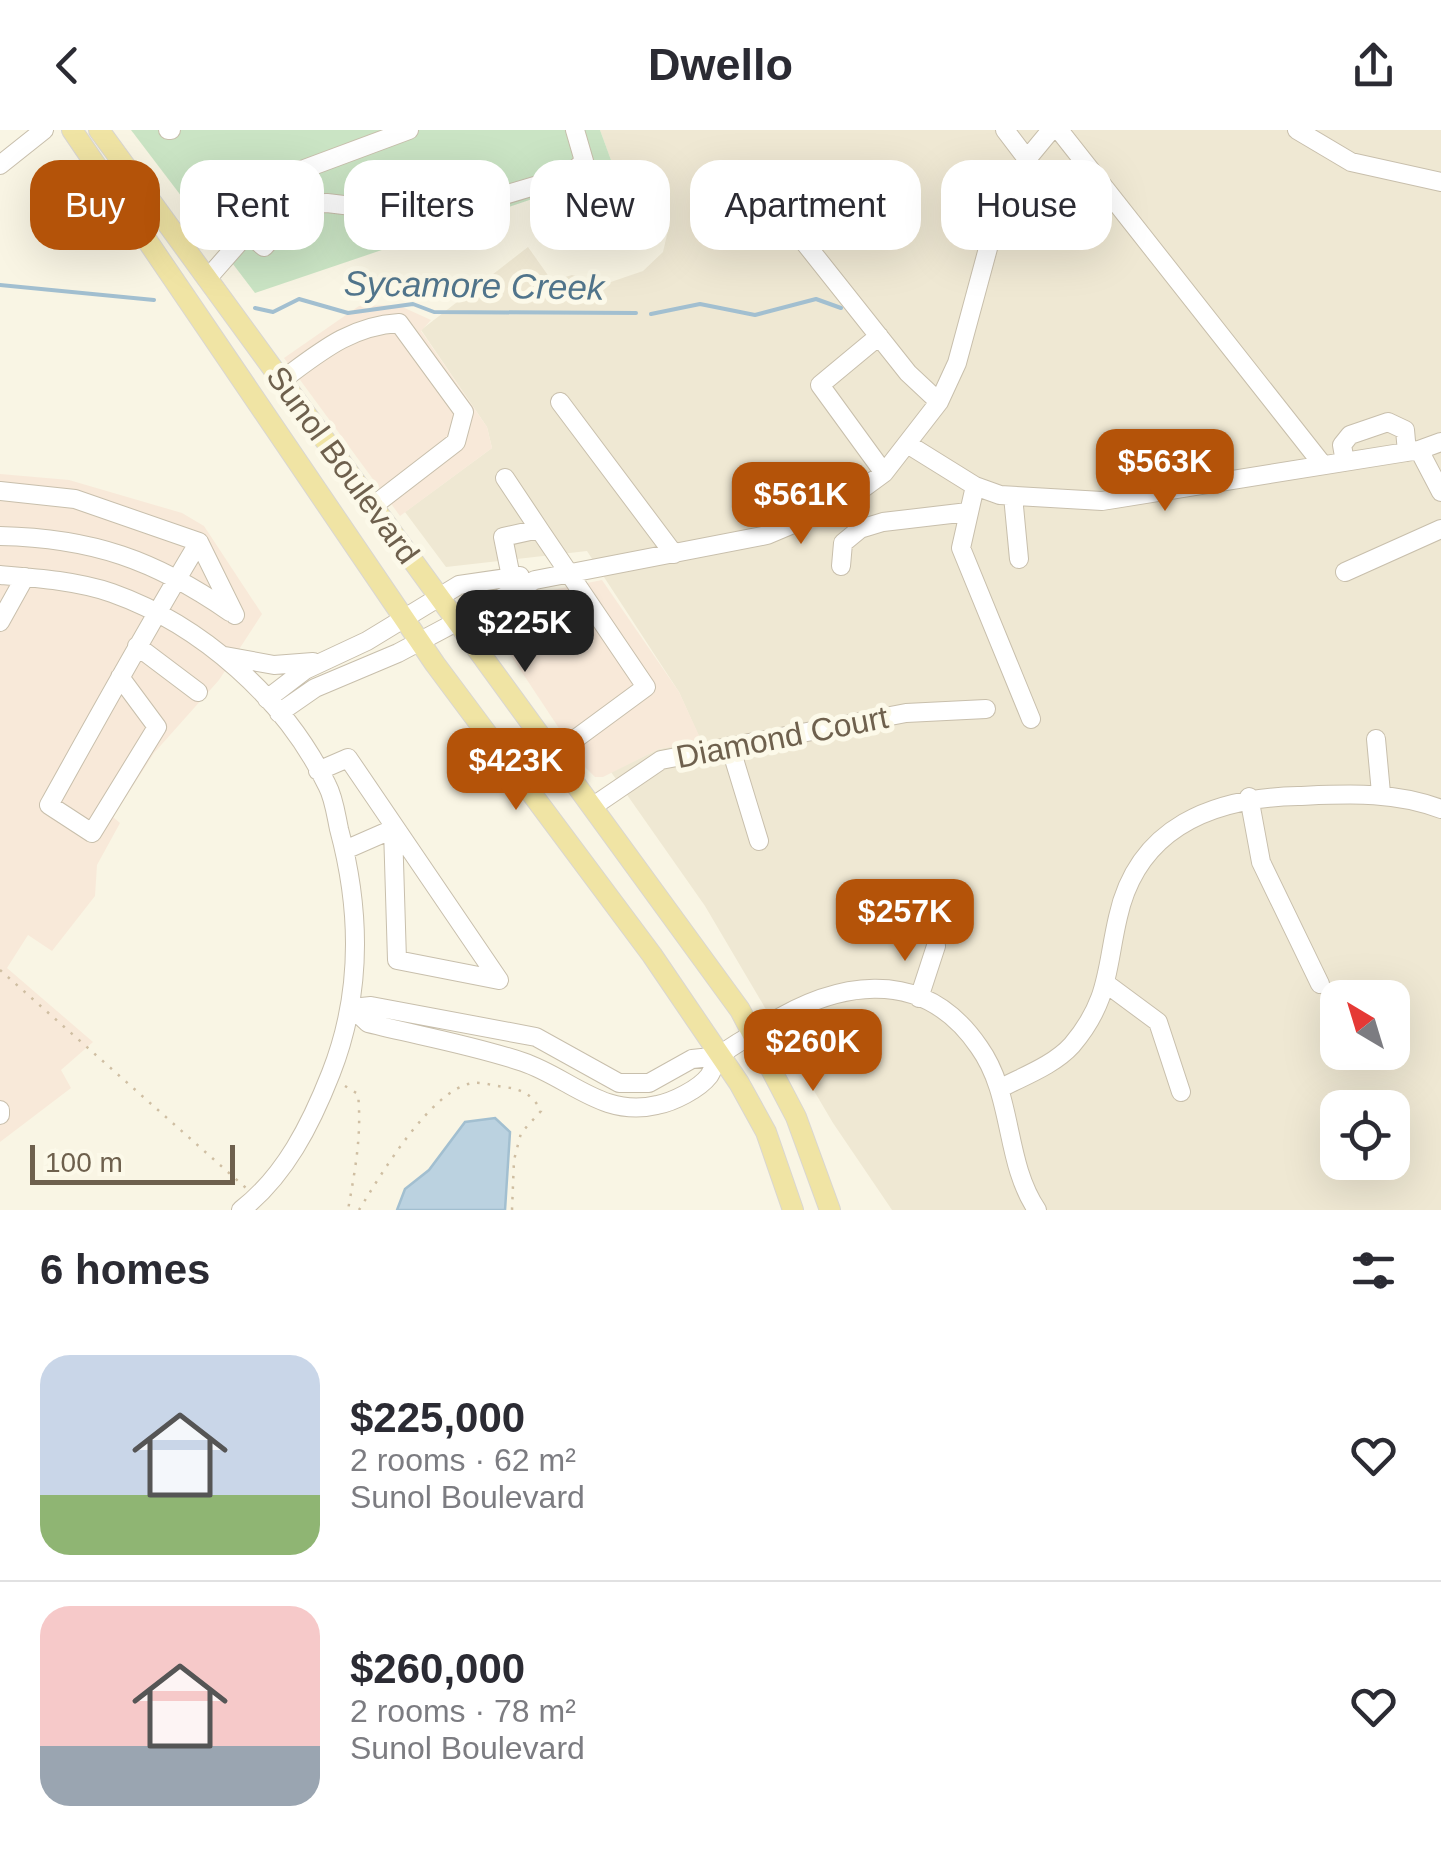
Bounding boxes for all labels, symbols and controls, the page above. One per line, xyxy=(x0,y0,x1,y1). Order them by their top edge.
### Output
icon: back xyxy=(40,38,95,93)
icon: share xyxy=(1346,38,1401,93)
text: Dwello xyxy=(648,39,793,90)
chip: Buy xyxy=(30,160,160,250)
chip: Rent xyxy=(180,160,324,250)
chip: Filters xyxy=(344,160,510,250)
chip: New xyxy=(530,160,670,250)
chip: Apartment xyxy=(690,160,921,250)
chip: House xyxy=(941,160,1112,250)
water label: Sycamore Creek xyxy=(343,263,606,307)
street label: Sunol Boulevard xyxy=(259,359,427,571)
pin: $563K xyxy=(1095,429,1235,514)
text: $563K xyxy=(1118,443,1212,479)
pin: $561K xyxy=(731,462,871,547)
text: $561K xyxy=(754,476,848,512)
pin: $225K xyxy=(455,590,595,675)
text: $225K xyxy=(478,604,572,640)
street label: Diamond Court xyxy=(673,699,891,775)
pin: $423K xyxy=(446,728,586,813)
text: $423K xyxy=(469,742,563,778)
pin: $257K xyxy=(835,879,975,964)
text: $257K xyxy=(858,893,952,929)
north arrow xyxy=(1320,980,1410,1070)
map controls xyxy=(1320,980,1410,1180)
pin: $260K xyxy=(743,1009,883,1094)
text: $260K xyxy=(766,1023,860,1059)
button: locate xyxy=(1320,1090,1410,1180)
scale bar xyxy=(30,1140,235,1184)
text: 100 m xyxy=(45,1147,123,1178)
icon: filters xyxy=(1346,1243,1401,1298)
text: 6 homes xyxy=(40,1246,210,1293)
text: $225,000 xyxy=(350,1394,525,1441)
icon: home xyxy=(120,1395,240,1515)
icon: heart xyxy=(1346,1428,1401,1483)
text: 2 rooms · 62 m² xyxy=(350,1442,576,1478)
text: Sunol Boulevard xyxy=(350,1479,585,1515)
text: $260,000 xyxy=(350,1645,525,1692)
icon: home xyxy=(120,1646,240,1766)
icon: heart xyxy=(1346,1679,1401,1734)
text: 2 rooms · 78 m² xyxy=(350,1693,576,1729)
text: Sunol Boulevard xyxy=(350,1730,585,1766)

